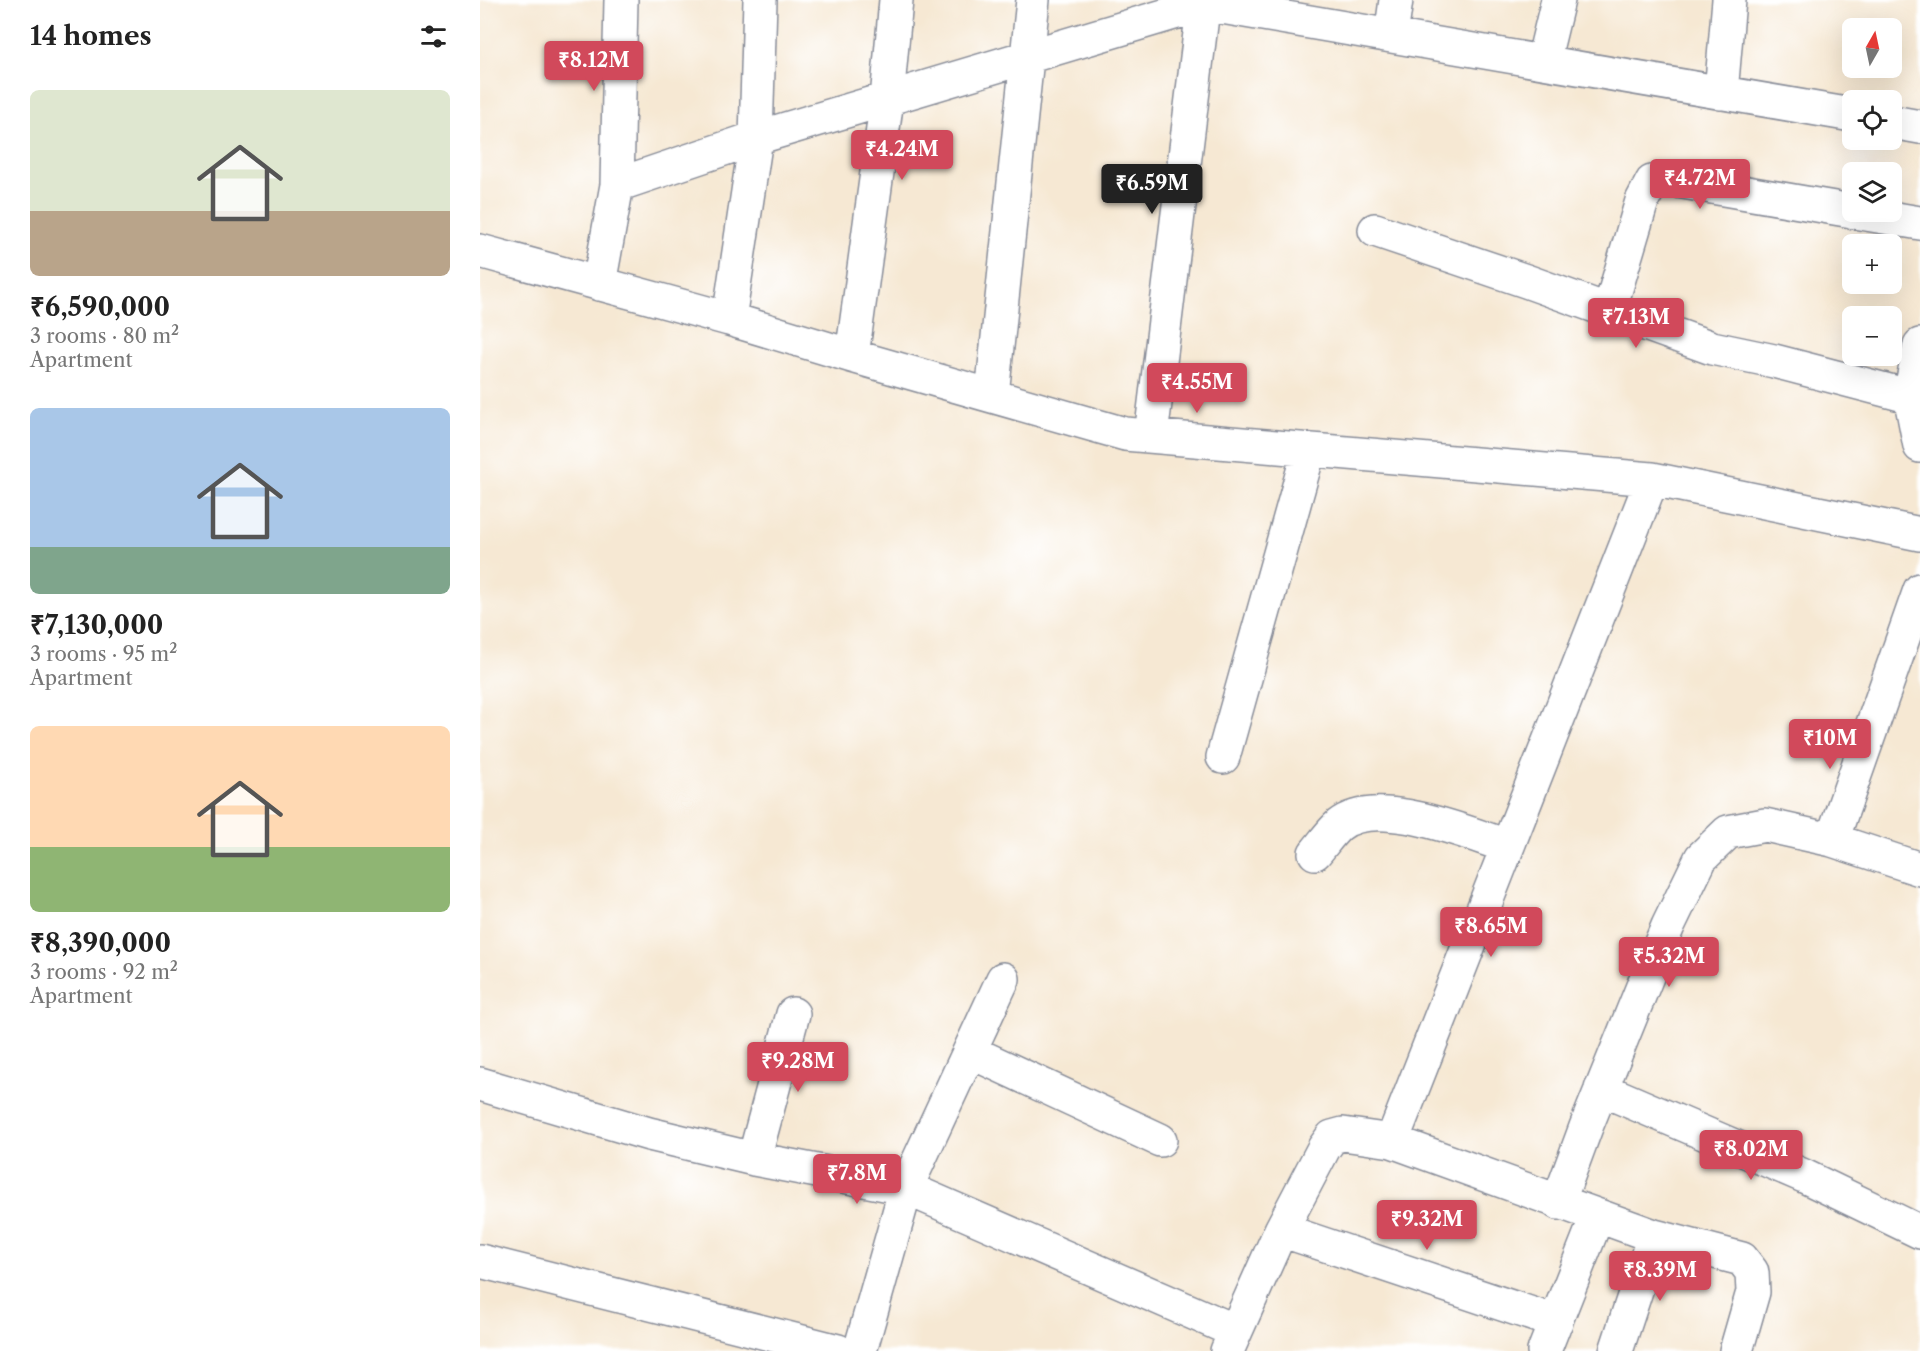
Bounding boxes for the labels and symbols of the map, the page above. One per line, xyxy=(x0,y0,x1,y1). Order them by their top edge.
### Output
north arrow xyxy=(1842,18,1902,78)
pin: ₹8.12M xyxy=(545,41,643,92)
pin: ₹4.24M xyxy=(853,130,951,181)
pin: ₹4.72M xyxy=(1651,159,1749,210)
pin: ₹6.59M xyxy=(1103,164,1201,215)
pin: ₹7.13M xyxy=(1587,298,1685,349)
pin: ₹4.55M xyxy=(1148,363,1246,414)
pin: ₹10M xyxy=(1794,719,1866,770)
pin: ₹8.65M xyxy=(1442,907,1540,958)
pin: ₹5.32M xyxy=(1620,937,1718,988)
pin: ₹9.28M xyxy=(749,1042,847,1093)
pin: ₹8.02M xyxy=(1702,1130,1800,1181)
pin: ₹7.8M xyxy=(815,1154,899,1205)
pin: ₹9.32M xyxy=(1378,1200,1476,1251)
pin: ₹8.39M xyxy=(1611,1251,1709,1302)

